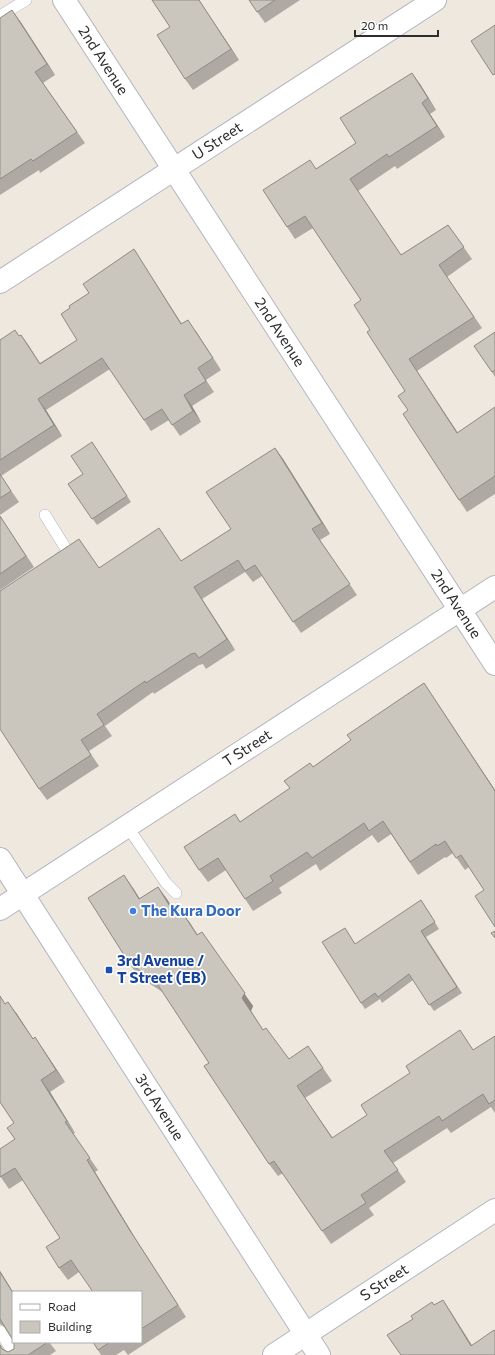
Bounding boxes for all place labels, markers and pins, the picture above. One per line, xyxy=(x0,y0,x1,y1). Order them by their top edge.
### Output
place label: The Kura Door xyxy=(141,901,241,919)
marker: The Kura Door xyxy=(128,906,138,916)
place label: 3rd Avenue / T Street (EB) xyxy=(117,951,206,986)
marker: 3rd Avenue / T Street (EB) xyxy=(104,965,114,975)

